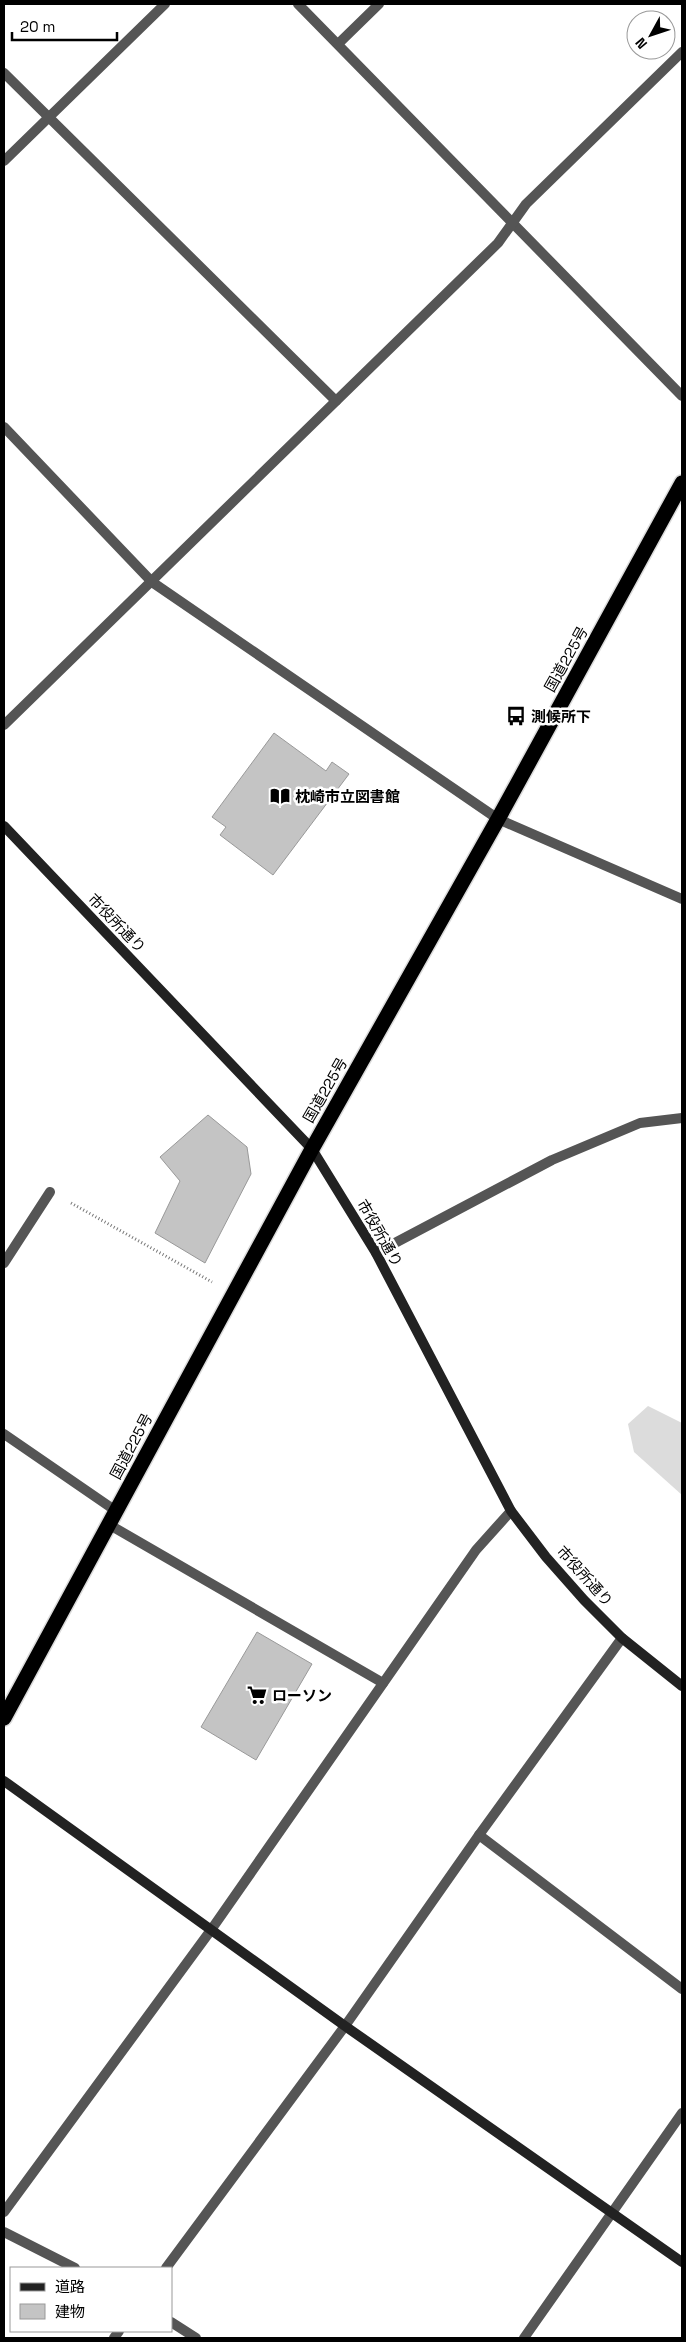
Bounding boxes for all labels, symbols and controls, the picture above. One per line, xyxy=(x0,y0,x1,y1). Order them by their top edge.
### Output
scale bar xyxy=(12,10,118,42)
north arrow xyxy=(626,10,676,60)
text: 20 m xyxy=(20,17,55,36)
text: N xyxy=(631,34,651,53)
street label: 国道225号 xyxy=(540,623,592,695)
bus stop icon: 測候所下 xyxy=(505,705,527,727)
place label: 測候所下 xyxy=(531,707,591,726)
library icon: 枕崎市立図書館 xyxy=(269,785,291,807)
place label: 枕崎市立図書館 xyxy=(295,787,400,806)
street label: 市役所通り xyxy=(84,889,150,957)
street label: 国道225号 xyxy=(299,1054,351,1126)
street label: 市役所通り xyxy=(353,1196,407,1270)
street label: 国道225号 xyxy=(106,1410,156,1482)
street label: 市役所通り xyxy=(553,1542,617,1610)
supermarket icon: ローソン xyxy=(246,1684,268,1706)
place label: ローソン xyxy=(272,1686,332,1705)
legend xyxy=(10,2267,172,2332)
text: 道路 xyxy=(55,2277,85,2296)
text: 建物 xyxy=(55,2302,85,2321)

